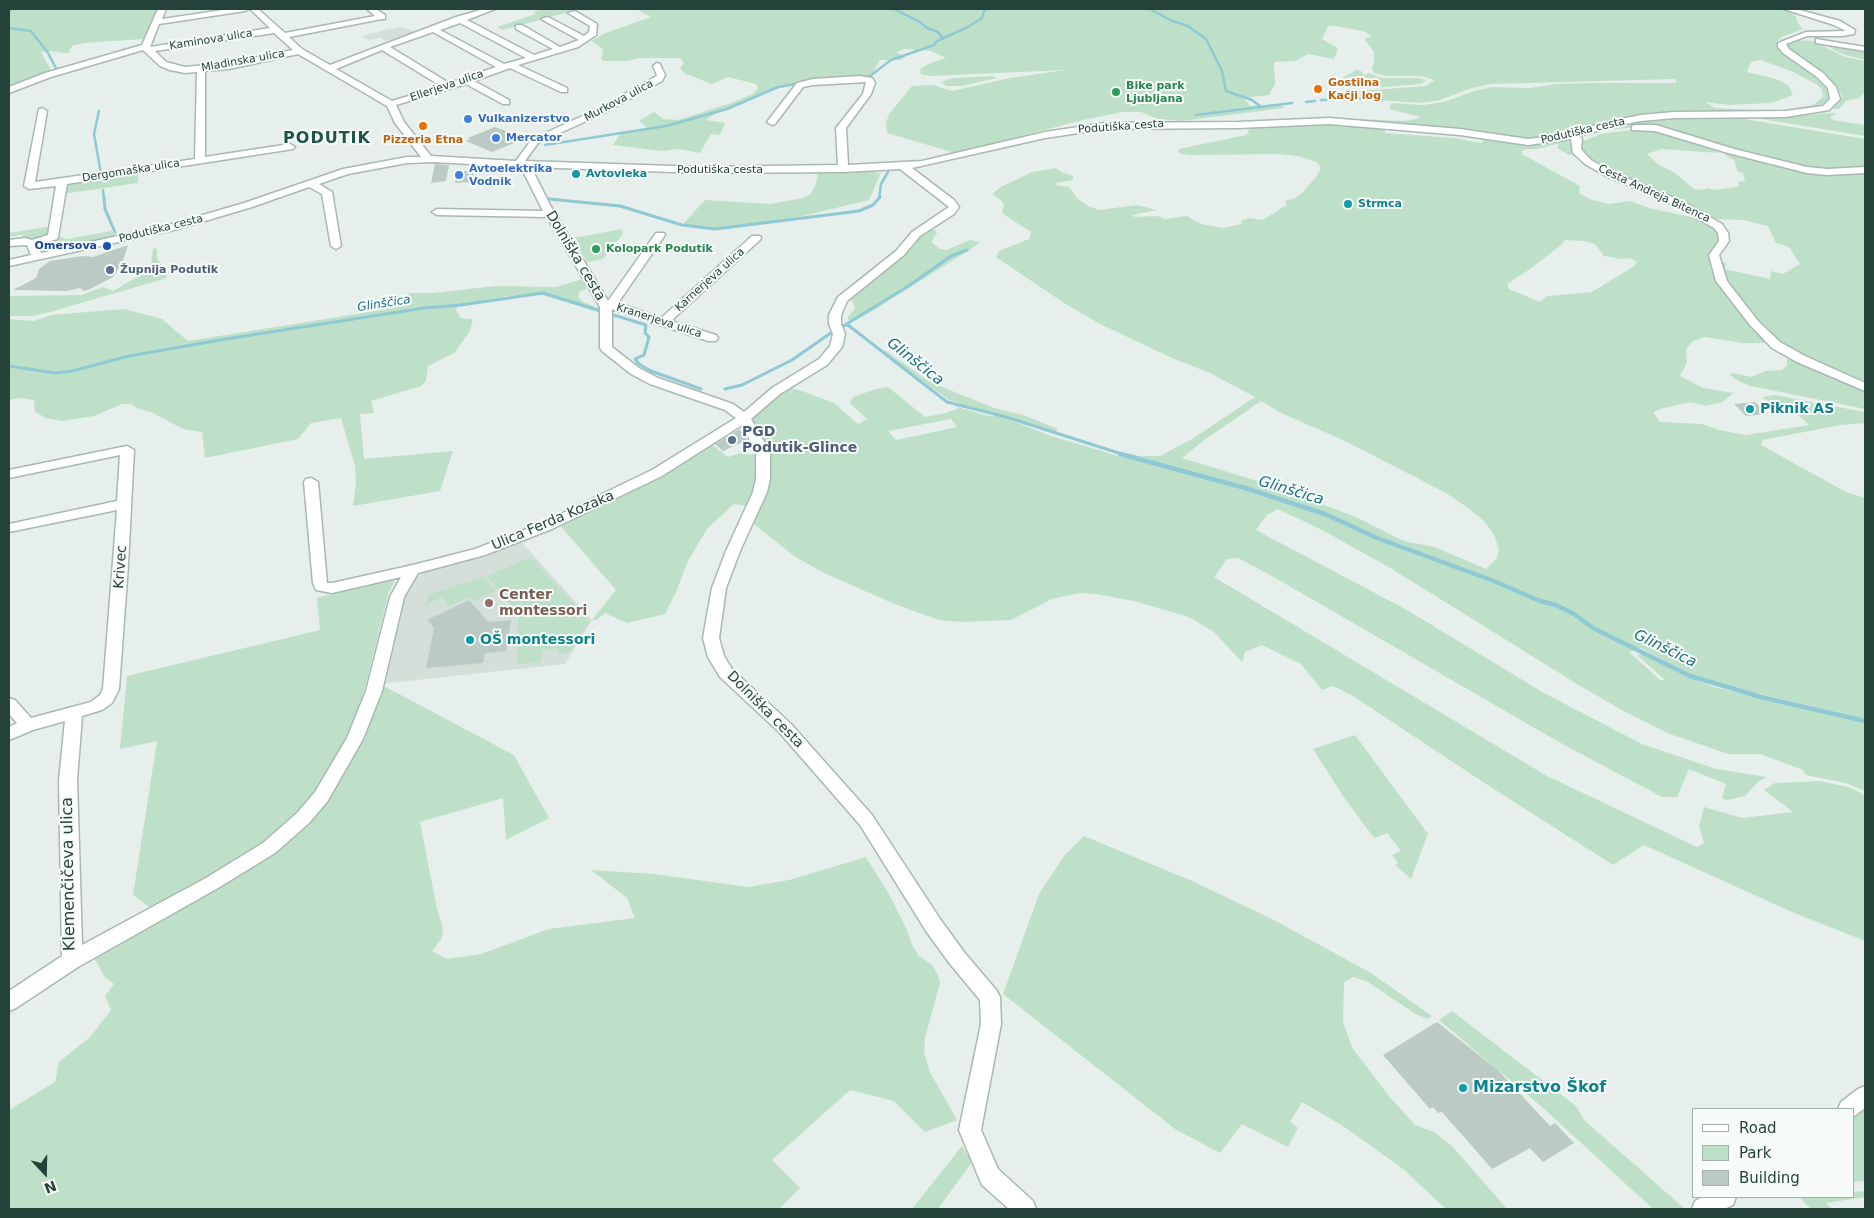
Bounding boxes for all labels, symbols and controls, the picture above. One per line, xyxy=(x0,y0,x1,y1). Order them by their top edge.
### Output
street label: Kaminova ulica xyxy=(169,27,253,53)
street label: Mladinska ulica xyxy=(200,47,286,75)
street label: Ellerjeva ulica xyxy=(409,67,485,105)
place label: Gostilna Kačji log xyxy=(1328,76,1381,102)
street label: Murkova ulica xyxy=(582,77,656,125)
place label: Bike park Ljubljana xyxy=(1126,79,1185,105)
marker: Gostilna Kačji log xyxy=(1312,83,1324,95)
marker: Bike park Ljubljana xyxy=(1110,86,1122,98)
place label: Vulkanizerstvo xyxy=(478,112,570,126)
marker: Vulkanizerstvo xyxy=(462,113,474,125)
street label: Podutiška cesta xyxy=(1540,115,1626,147)
street label: Podutiška cesta xyxy=(1078,117,1164,137)
marker: Pizzeria Etna xyxy=(417,120,429,132)
district label: PODUTIK xyxy=(282,129,372,149)
place label: Mercator xyxy=(506,131,562,145)
marker: Mercator xyxy=(490,132,502,144)
place label: Pizzeria Etna xyxy=(383,133,463,147)
street label: Dergomaška ulica xyxy=(81,157,181,185)
place label: Avtoelektrika Vodnik xyxy=(469,162,552,188)
street label: Cesta Andreja Bitenca xyxy=(1596,162,1712,226)
street label: Podutiška cesta xyxy=(677,163,763,177)
place label: Avtovleka xyxy=(586,167,647,181)
marker: Avtovleka xyxy=(570,168,582,180)
marker: Avtoelektrika Vodnik xyxy=(453,169,465,181)
place label: Strmca xyxy=(1358,197,1402,211)
marker: Strmca xyxy=(1342,198,1354,210)
street label: Dolniška cesta xyxy=(542,208,608,304)
street label: Podutiška cesta xyxy=(118,212,204,246)
place label: Omersova xyxy=(35,239,97,253)
marker: Omersova xyxy=(101,240,113,252)
place label: Kolopark Podutik xyxy=(606,242,713,256)
marker: Kolopark Podutik xyxy=(590,243,602,255)
street label: Karnerjeva ulica xyxy=(673,245,747,315)
place label: Župnija Podutik xyxy=(120,263,218,277)
marker: Župnija Podutik xyxy=(104,264,116,276)
water label: Glinščica xyxy=(356,293,412,315)
street label: Kranerjeva ulica xyxy=(615,301,703,341)
water label: Glinščica xyxy=(883,334,947,390)
place label: Piknik AS xyxy=(1760,401,1834,417)
marker: Piknik AS xyxy=(1744,403,1756,415)
place label: PGD Podutik-Glince xyxy=(742,424,857,457)
marker: PGD Podutik-Glince xyxy=(726,434,738,446)
water label: Glinščica xyxy=(1256,473,1326,509)
street label: Ulica Ferda Kozaka xyxy=(489,488,617,554)
street label: Krivec xyxy=(111,545,131,589)
place label: Center montessori xyxy=(499,587,587,620)
marker: Center montessori xyxy=(483,597,495,609)
water label: Glinščica xyxy=(1631,626,1699,672)
place label: OŠ montessori xyxy=(480,632,595,648)
marker: OŠ montessori xyxy=(464,634,476,646)
street label: Dolniška cesta xyxy=(723,668,807,752)
street label: Klemenčičeva ulica xyxy=(58,797,80,951)
place label: Mizarstvo Škof xyxy=(1473,1078,1606,1098)
marker: Mizarstvo Škof xyxy=(1457,1082,1469,1094)
legend xyxy=(1692,1108,1854,1198)
text: Road xyxy=(1739,1119,1777,1137)
text: Park xyxy=(1739,1144,1771,1162)
north arrow xyxy=(20,1148,70,1198)
text: Building xyxy=(1739,1169,1800,1187)
text: N xyxy=(42,1177,59,1197)

